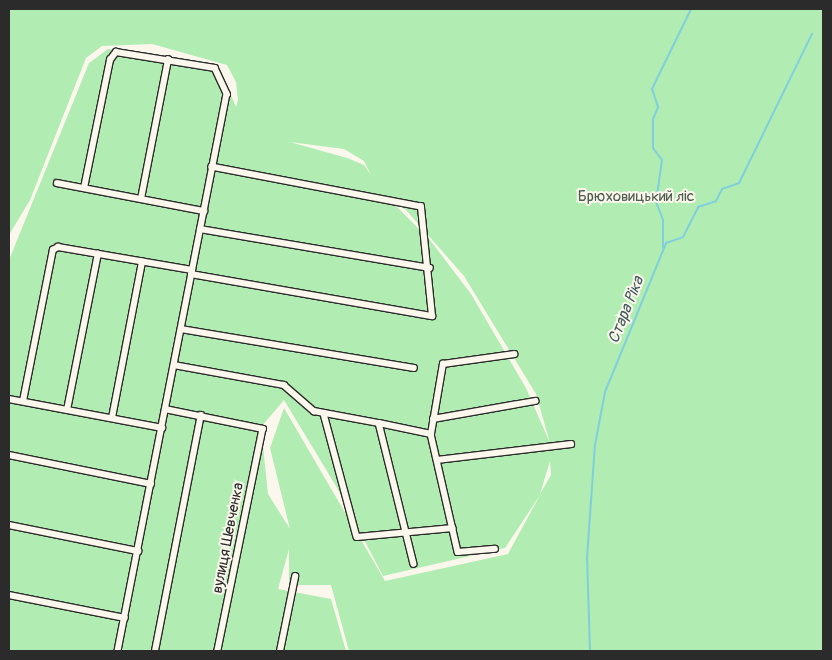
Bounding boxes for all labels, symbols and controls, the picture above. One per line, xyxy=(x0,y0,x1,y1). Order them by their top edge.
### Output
park label: Брюховицький ліс xyxy=(578,188,694,206)
water label: Стара Ріка xyxy=(604,274,648,346)
street label: вулиця Шевченка xyxy=(208,481,248,595)

